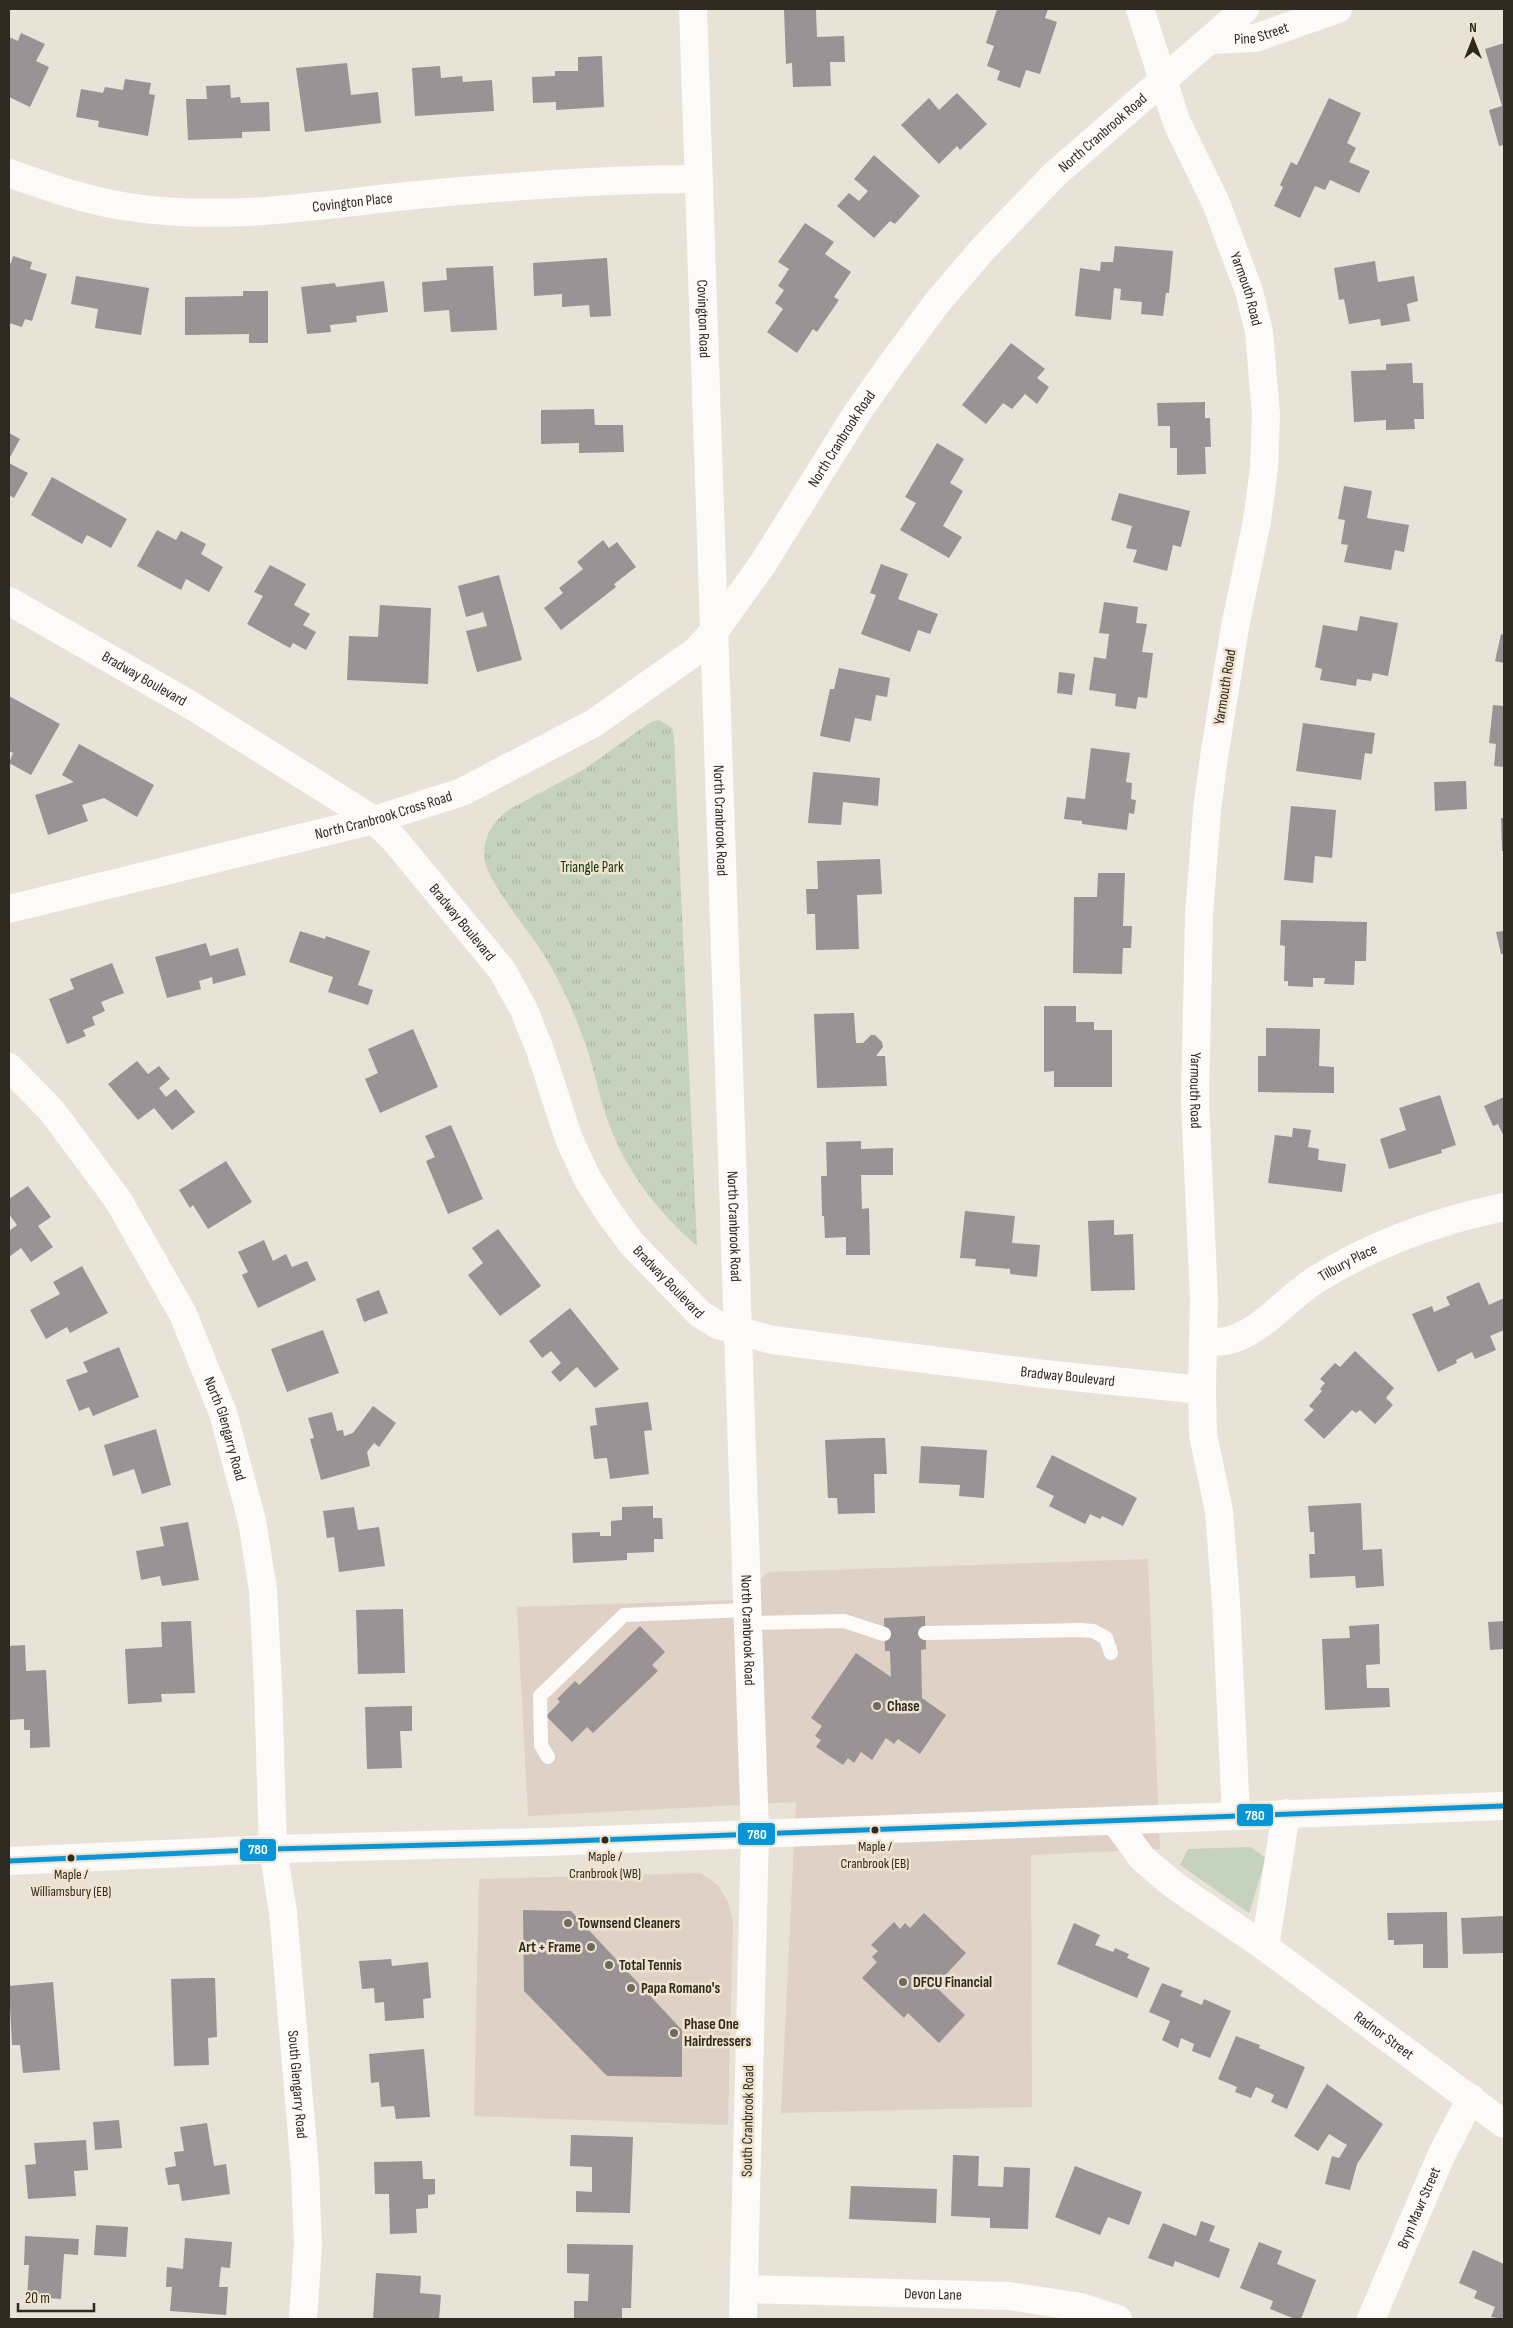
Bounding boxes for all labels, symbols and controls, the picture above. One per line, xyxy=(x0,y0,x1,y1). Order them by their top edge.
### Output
north arrow xyxy=(1448,15,1498,65)
street label: Pine Street xyxy=(1234,17,1291,48)
text: N xyxy=(1469,19,1477,36)
street label: North Cranbrook Road xyxy=(1054,89,1151,176)
street label: Covington Place xyxy=(311,188,393,216)
street label: Yarmouth Road xyxy=(1226,249,1267,328)
street label: Covington Road xyxy=(693,279,714,359)
street label: North Cranbrook Road xyxy=(804,387,879,491)
street label: Bradway Boulevard xyxy=(99,647,190,710)
street label: Yarmouth Road xyxy=(1210,648,1240,726)
street label: North Cranbrook Road xyxy=(709,765,732,876)
street label: North Cranbrook Cross Road xyxy=(313,786,454,844)
park label: Triangle Park xyxy=(560,858,624,877)
street label: Bradway Boulevard xyxy=(425,880,500,965)
street label: Yarmouth Road xyxy=(1185,1052,1206,1129)
street label: North Cranbrook Road xyxy=(723,1170,746,1282)
street label: Tilbury Place xyxy=(1315,1239,1380,1286)
street label: Bradway Boulevard xyxy=(629,1241,708,1322)
street label: Bradway Boulevard xyxy=(1020,1362,1116,1391)
street label: North Glengarry Road xyxy=(200,1374,250,1483)
street label: North Cranbrook Road xyxy=(737,1574,759,1686)
place label: Chase xyxy=(887,1697,920,1716)
marker: Chase xyxy=(871,1700,883,1712)
line badge: 780 xyxy=(1236,1803,1274,1827)
text: 780 xyxy=(1245,1807,1265,1824)
line badge: 780 xyxy=(737,1822,776,1846)
marker: Maple / Cranbrook (EB) xyxy=(870,1825,880,1835)
text: 780 xyxy=(747,1826,767,1843)
marker: Maple / Cranbrook (WB) xyxy=(600,1835,610,1845)
line badge: 780 xyxy=(239,1838,277,1862)
place label: Maple / Cranbrook (EB) xyxy=(841,1838,909,1872)
text: 780 xyxy=(248,1841,268,1858)
place label: Maple / Cranbrook (WB) xyxy=(569,1848,641,1882)
marker: Maple / Williamsbury (EB) xyxy=(66,1853,76,1863)
place label: Maple / Williamsbury (EB) xyxy=(31,1866,111,1900)
place label: Townsend Cleaners xyxy=(578,1914,680,1933)
marker: Townsend Cleaners xyxy=(562,1917,574,1929)
place label: Art + Frame xyxy=(518,1938,581,1957)
marker: Art + Frame xyxy=(585,1941,597,1953)
place label: Total Tennis xyxy=(619,1956,682,1975)
marker: Total Tennis xyxy=(603,1959,615,1971)
place label: DFCU Financial xyxy=(913,1973,992,1992)
marker: DFCU Financial xyxy=(897,1976,909,1988)
place label: Papa Romano's xyxy=(641,1979,720,1998)
marker: Papa Romano's xyxy=(625,1982,637,1994)
street label: Radnor Street xyxy=(1350,2007,1418,2064)
place label: Phase One Hairdressers xyxy=(684,2015,751,2051)
marker: Phase One Hairdressers xyxy=(668,2027,680,2039)
street label: South Glengarry Road xyxy=(284,2029,312,2139)
street label: South Cranbrook Road xyxy=(738,2065,758,2177)
street label: Bryn Mawr Street xyxy=(1393,2164,1445,2252)
scale bar xyxy=(18,2280,94,2312)
street label: Devon Lane xyxy=(904,2284,962,2304)
text: 20 m xyxy=(25,2289,50,2308)

